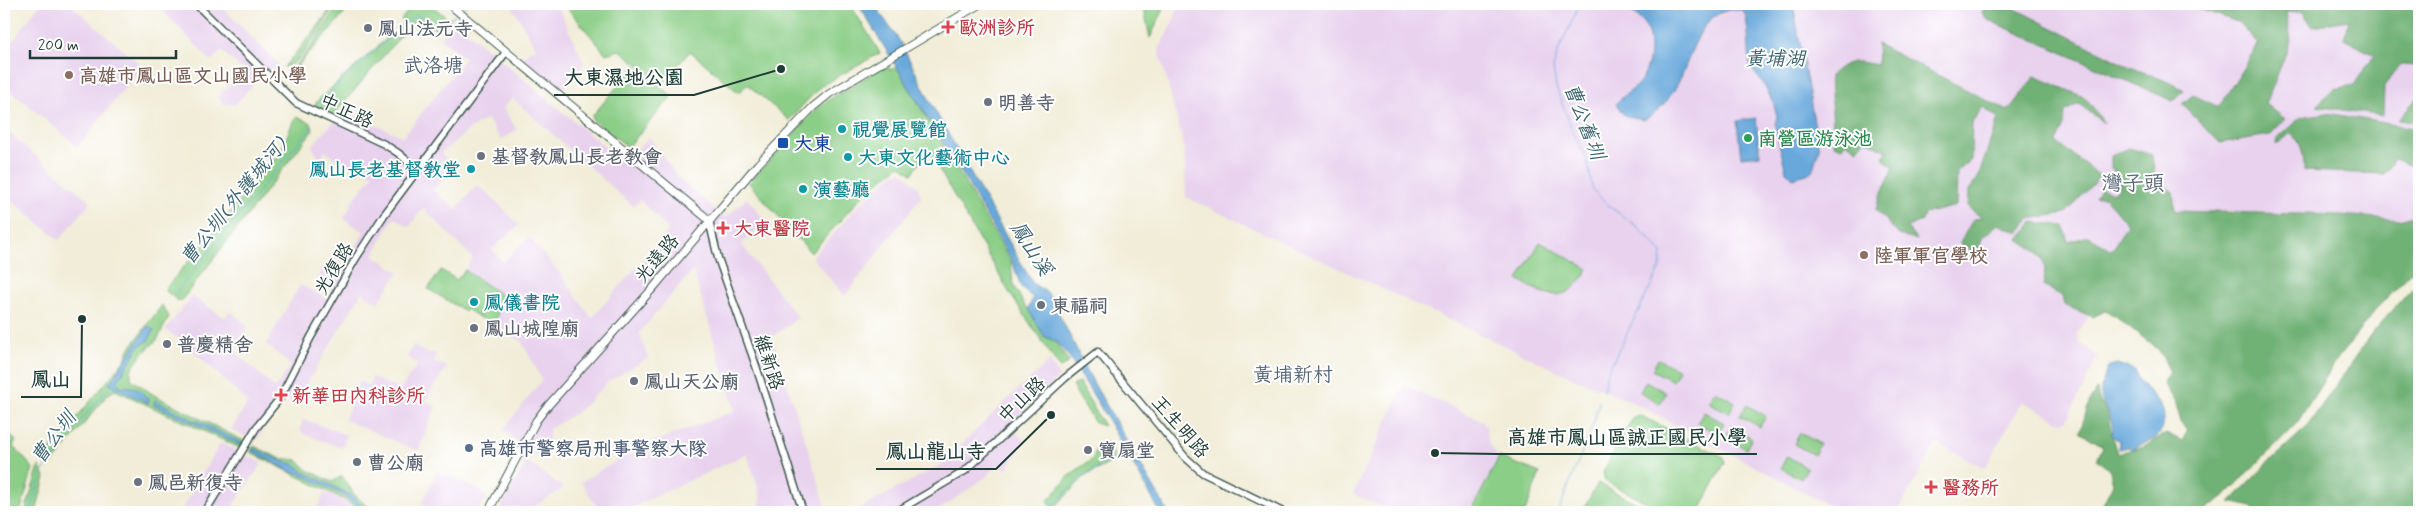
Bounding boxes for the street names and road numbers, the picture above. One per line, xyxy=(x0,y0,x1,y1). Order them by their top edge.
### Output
street label: 中正路 xyxy=(315,88,377,135)
street label: 光遠路 xyxy=(629,229,685,289)
street label: 光復路 xyxy=(309,238,360,300)
street label: 維新路 xyxy=(748,331,789,393)
street label: 中山路 xyxy=(993,371,1051,429)
street label: 王生明路 xyxy=(1145,390,1214,464)

